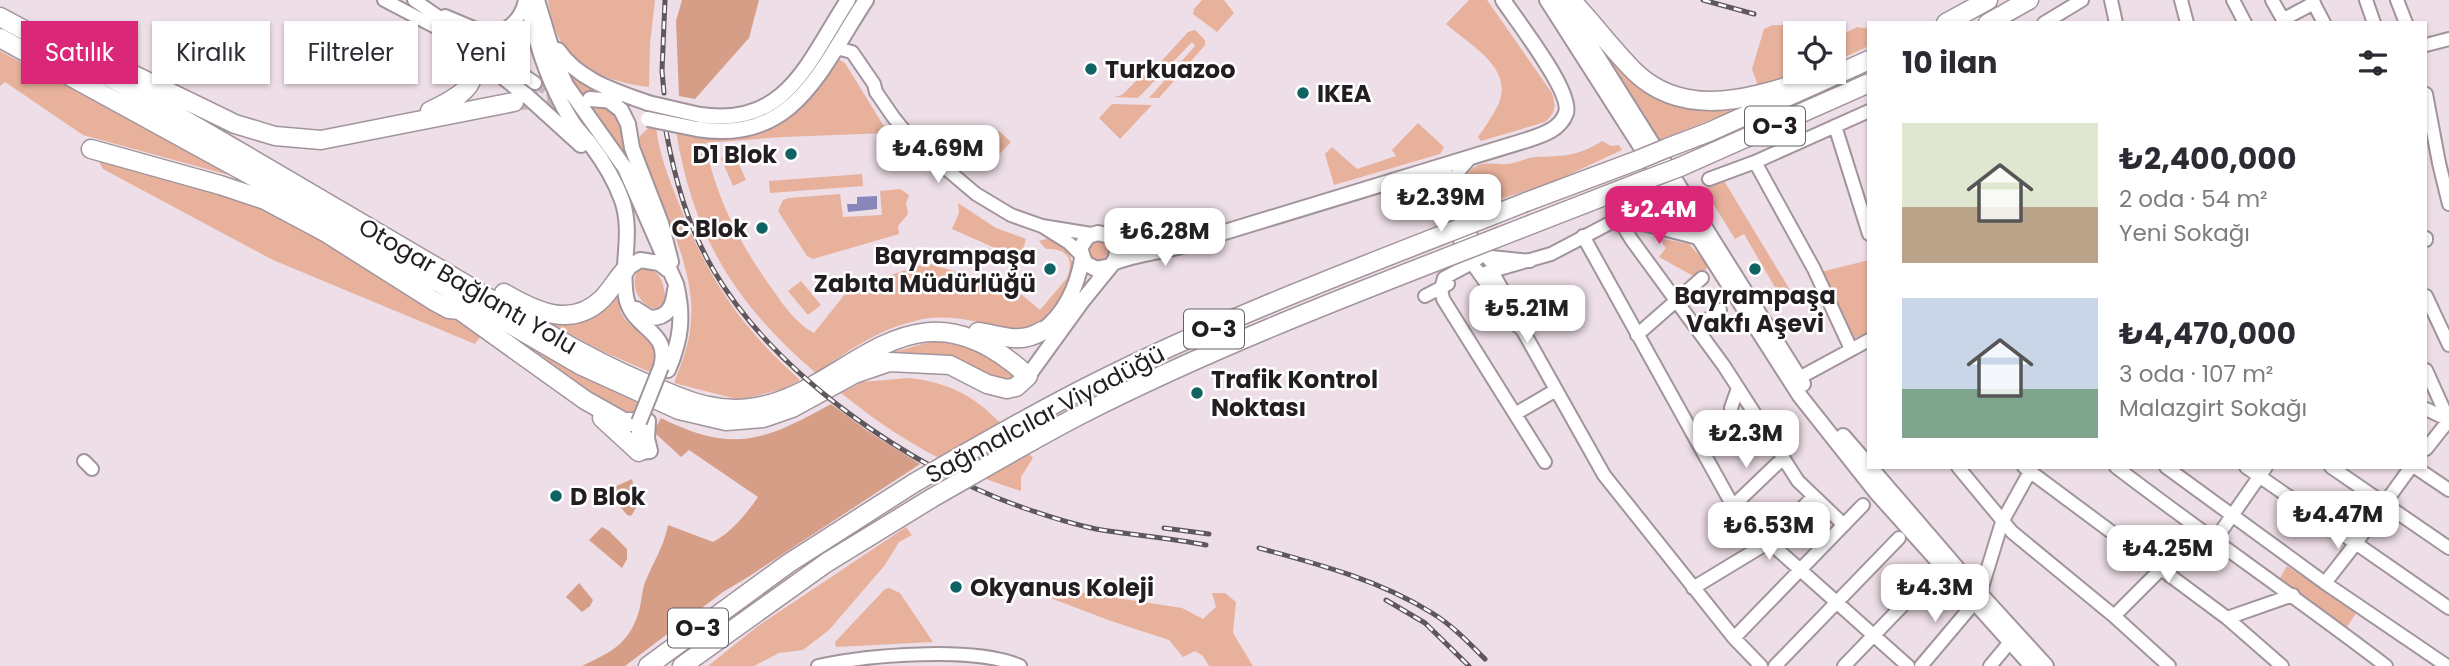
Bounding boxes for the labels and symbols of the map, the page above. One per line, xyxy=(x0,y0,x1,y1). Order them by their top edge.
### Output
place label: Turkuazoo xyxy=(1105,53,1235,86)
marker: Turkuazoo xyxy=(1083,61,1099,77)
place label: IKEA xyxy=(1317,77,1372,110)
marker: IKEA xyxy=(1295,85,1311,101)
road number: O-3 xyxy=(1745,106,1805,146)
pin: ₺4.69M xyxy=(881,125,995,185)
place label: D1 Blok xyxy=(692,138,777,171)
marker: D1 Blok xyxy=(783,146,799,162)
pin: ₺2.39M xyxy=(1384,174,1498,234)
pin: ₺2.4M xyxy=(1610,187,1708,246)
pin: ₺6.28M xyxy=(1108,208,1222,268)
street label: Otogar Bağlantı Yolu xyxy=(353,210,583,362)
place label: C Blok xyxy=(672,212,748,245)
marker: C Blok xyxy=(754,220,770,236)
place label: Bayrampaşa Zabıta Müdürlüğü xyxy=(814,239,1036,300)
marker: Bayrampaşa Zabıta Müdürlüğü xyxy=(1042,261,1058,277)
marker: Bayrampaşa Vakfı Aşevi xyxy=(1747,261,1763,277)
place label: Bayrampaşa Vakfı Aşevi xyxy=(1674,279,1836,340)
pin: ₺5.21M xyxy=(1470,286,1584,345)
road number: O-3 xyxy=(1184,310,1244,348)
street label: Sağmalcılar Viyadüğü xyxy=(920,337,1170,491)
place label: Trafik Kontrol Noktası xyxy=(1211,363,1378,424)
marker: Trafik Kontrol Noktası xyxy=(1189,385,1205,401)
pin: ₺2.3M xyxy=(1697,410,1795,470)
place label: D Blok xyxy=(570,480,646,513)
marker: D Blok xyxy=(548,488,564,504)
pin: ₺4.47M xyxy=(2281,491,2395,551)
pin: ₺6.53M xyxy=(1712,503,1826,562)
pin: ₺4.25M xyxy=(2111,526,2225,585)
pin: ₺4.3M xyxy=(1886,564,1984,624)
place label: Okyanus Koleji xyxy=(970,571,1154,604)
marker: Okyanus Koleji xyxy=(948,579,964,595)
road number: O-3 xyxy=(668,608,728,648)

